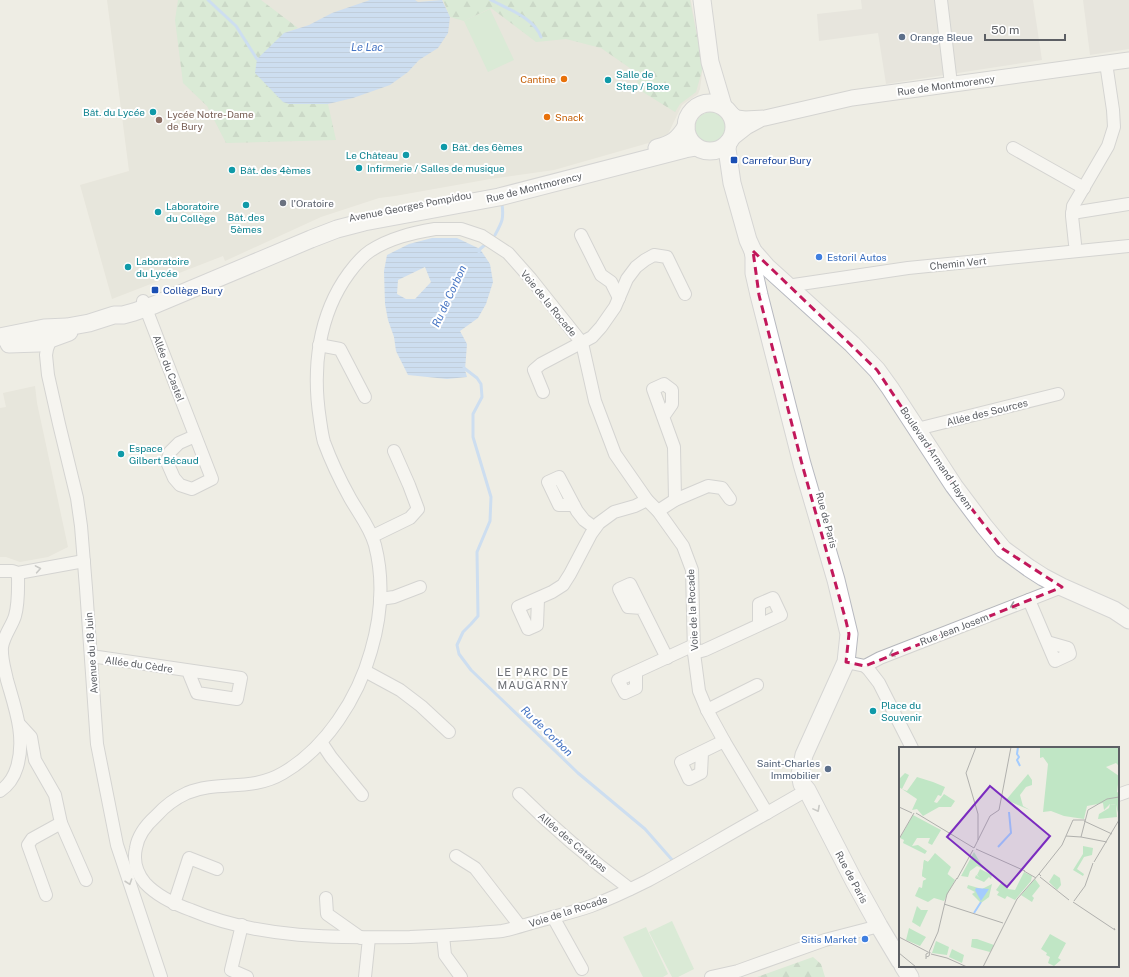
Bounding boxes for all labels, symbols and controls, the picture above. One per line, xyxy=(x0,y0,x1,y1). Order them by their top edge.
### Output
scale bar xyxy=(985,16,1065,42)
text: 50 m xyxy=(991,23,1019,37)
place label: Orange Bleue xyxy=(910,31,973,43)
marker: Orange Bleue xyxy=(897,32,907,42)
water label: Le Lac xyxy=(351,41,383,53)
place label: Salle de Step / Boxe xyxy=(616,68,670,92)
street label: Rue de Montmorency xyxy=(896,72,996,98)
place label: Cantine xyxy=(520,73,556,85)
marker: Cantine xyxy=(559,74,569,84)
marker: Salle de Step / Boxe xyxy=(603,75,613,85)
place label: Bât. du Lycée xyxy=(83,106,145,118)
marker: Bât. du Lycée xyxy=(148,107,158,117)
place label: Lycée Notre-Dame de Bury xyxy=(167,108,254,132)
place label: Snack xyxy=(555,111,584,123)
marker: Snack xyxy=(542,112,552,122)
marker: Lycée Notre-Dame de Bury xyxy=(154,115,164,125)
place label: Bât. des 6èmes xyxy=(452,141,523,153)
marker: Bât. des 6èmes xyxy=(439,142,449,152)
place label: Le Château xyxy=(346,149,398,161)
marker: Le Château xyxy=(401,150,411,160)
place label: Carrefour Bury xyxy=(742,154,812,166)
marker: Carrefour Bury xyxy=(729,155,739,165)
place label: Infirmerie / Salles de musique xyxy=(367,162,505,174)
marker: Infirmerie / Salles de musique xyxy=(354,163,364,173)
place label: Bât. des 4èmes xyxy=(240,164,311,176)
marker: Bât. des 4èmes xyxy=(227,165,237,175)
street label: Rue de Montmorency xyxy=(485,169,584,205)
street label: Avenue Georges Pompidou xyxy=(348,188,473,224)
place label: l'Oratoire xyxy=(291,197,334,209)
marker: l'Oratoire xyxy=(278,198,288,208)
place label: Laboratoire du Collège xyxy=(166,200,220,224)
marker: Bât. des 5èmes xyxy=(241,200,251,210)
marker: Laboratoire du Collège xyxy=(153,207,163,217)
place label: Bât. des 5èmes xyxy=(227,211,265,235)
place label: Estoril Autos xyxy=(827,251,887,263)
marker: Estoril Autos xyxy=(814,252,824,262)
street label: Chemin Vert xyxy=(929,254,987,272)
place label: Laboratoire du Lycée xyxy=(136,255,190,279)
marker: Laboratoire du Lycée xyxy=(123,262,133,272)
water label: Ru de Corbon xyxy=(429,263,469,329)
street label: Voie de la Rocade xyxy=(519,267,580,339)
place label: Collège Bury xyxy=(163,284,224,296)
marker: Collège Bury xyxy=(150,285,160,295)
street label: Allée du Castel xyxy=(151,333,187,403)
street label: Allée des Sources xyxy=(945,396,1029,428)
street label: Boulevard Armand Hayem xyxy=(898,404,976,512)
place label: Espace Gilbert Bécaud xyxy=(129,442,199,466)
marker: Espace Gilbert Bécaud xyxy=(116,449,126,459)
street label: Rue de Paris xyxy=(814,491,840,549)
one-way arrow xyxy=(35,565,41,574)
street label: Voie de la Rocade xyxy=(684,568,700,651)
one-way arrow xyxy=(1009,602,1016,610)
street label: Rue Jean Josem xyxy=(918,610,990,648)
street label: Avenue du 18 Juin xyxy=(82,612,100,694)
one-way arrow xyxy=(888,649,895,657)
street label: Allée du Cèdre xyxy=(104,653,174,675)
district label: LE PARC DE MAUGARNY xyxy=(497,666,569,691)
place label: Place du Souvenir xyxy=(881,699,922,723)
water label: Ru de Corbon xyxy=(519,704,575,758)
marker: Place du Souvenir xyxy=(868,706,878,716)
inset map xyxy=(899,747,1119,967)
place label: Saint-Charles Immobilier xyxy=(757,757,820,781)
marker: Saint-Charles Immobilier xyxy=(823,764,833,774)
one-way arrow xyxy=(812,805,819,813)
street label: Allée des Catalpas xyxy=(536,810,610,874)
street label: Rue de Paris xyxy=(833,849,871,905)
one-way arrow xyxy=(125,879,133,886)
street label: Voie de la Rocade xyxy=(527,893,609,929)
place label: Sitis Market xyxy=(801,933,857,945)
marker: Sitis Market xyxy=(860,934,870,944)

